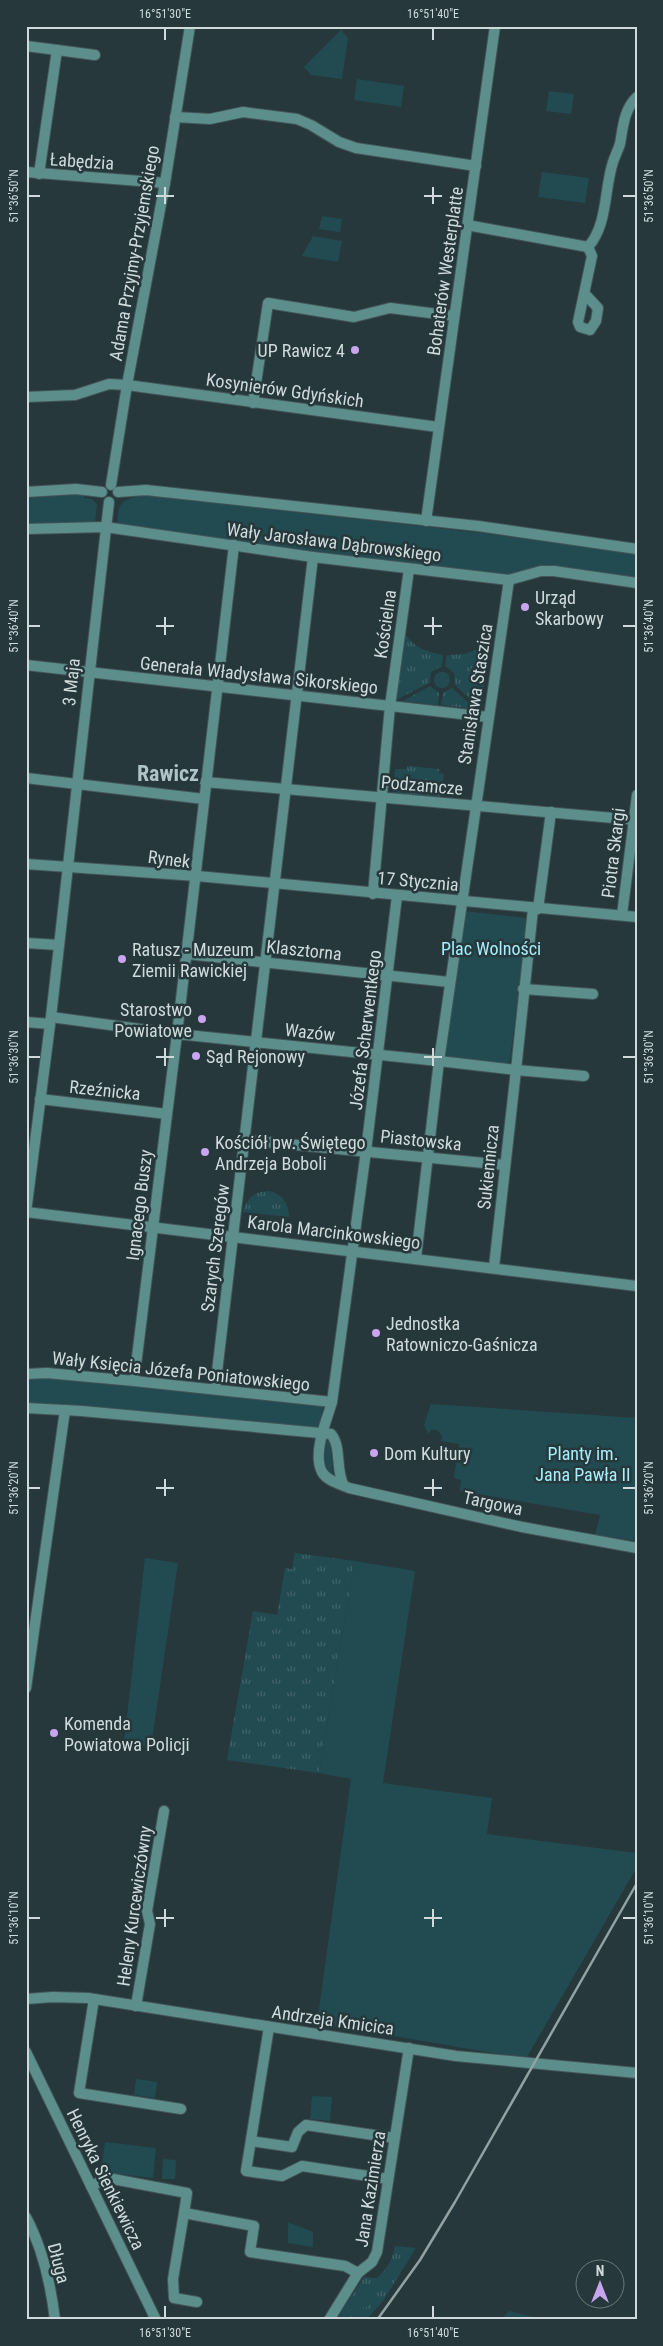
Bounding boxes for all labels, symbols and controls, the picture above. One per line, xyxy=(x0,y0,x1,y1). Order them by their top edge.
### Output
text: 16°51'30"E xyxy=(139,7,191,21)
text: 16°51'40"E xyxy=(407,7,459,21)
street label: Adama Przyjmy-Przyjemskiego xyxy=(105,144,163,362)
street label: Łabędzia xyxy=(49,148,115,174)
text: 51°36'50"N xyxy=(7,169,21,223)
text: 51°36'50"N xyxy=(642,169,656,223)
street label: Bohaterów Westerplatte xyxy=(423,185,467,357)
place label: UP Rawicz 4 xyxy=(258,340,345,361)
marker: UP Rawicz 4 xyxy=(349,344,361,356)
street label: Kosynierów Gdyńskich xyxy=(205,369,365,411)
street label: Wały Jarosława Dąbrowskiego xyxy=(225,518,443,566)
place label: Urząd Skarbowy xyxy=(535,587,604,629)
street label: Kościelna xyxy=(370,588,400,660)
text: 51°36'40"N xyxy=(7,599,21,653)
text: 51°36'40"N xyxy=(642,599,656,653)
marker: Urząd Skarbowy xyxy=(519,601,531,613)
street label: Stanisława Staszica xyxy=(453,622,497,766)
street label: Generała Władysława Sikorskiego xyxy=(139,652,379,698)
street label: 3 Maja xyxy=(58,657,84,707)
district label: Rawicz xyxy=(137,761,199,786)
street label: Podzamcze xyxy=(380,771,464,799)
street label: Piotra Skargi xyxy=(597,807,629,899)
street label: Rynek xyxy=(147,846,191,872)
street label: 17 Stycznia xyxy=(376,867,460,895)
street label: Klasztorna xyxy=(265,936,343,964)
park label: Plac Wolności xyxy=(441,938,541,959)
place label: Ratusz - Muzeum Ziemii Rawickiej xyxy=(132,939,254,981)
street label: Józefa Scherwentkego xyxy=(345,949,385,1111)
marker: Ratusz - Muzeum Ziemii Rawickiej xyxy=(116,953,128,965)
place label: Starostwo Powiatowe xyxy=(114,999,192,1041)
marker: Starostwo Powiatowe xyxy=(196,1013,208,1025)
street label: Wazów xyxy=(284,1019,337,1045)
text: 51°36'30"N xyxy=(7,1030,21,1084)
text: 51°36'30"N xyxy=(642,1030,656,1084)
place label: Sąd Rejonowy xyxy=(206,1046,306,1067)
marker: Sąd Rejonowy xyxy=(190,1050,202,1062)
street label: Rzeźnicka xyxy=(68,1076,142,1104)
street label: Sukiennicza xyxy=(473,1124,503,1210)
street label: Piastowska xyxy=(379,1125,463,1155)
place label: Kościół pw. Świętego Andrzeja Boboli xyxy=(215,1132,366,1174)
marker: Kościół pw. Świętego Andrzeja Boboli xyxy=(199,1146,211,1158)
street label: Ignacego Buszy xyxy=(122,1148,156,1262)
street label: Szarych Szeregów xyxy=(197,1182,233,1313)
street label: Karola Marcinkowskiego xyxy=(246,1211,422,1253)
place label: Jednostka Ratowniczo-Gaśnicza xyxy=(386,1313,538,1355)
marker: Jednostka Ratowniczo-Gaśnicza xyxy=(370,1327,382,1339)
street label: Wały Księcia Józefa Poniatowskiego xyxy=(51,1347,311,1395)
place label: Dom Kultury xyxy=(384,1443,471,1464)
park label: Planty im. Jana Pawła II xyxy=(535,1443,631,1485)
marker: Dom Kultury xyxy=(368,1447,380,1459)
text: 51°36'20"N xyxy=(7,1461,21,1515)
text: 51°36'20"N xyxy=(642,1461,656,1515)
street label: Targowa xyxy=(461,1486,525,1520)
place label: Komenda Powiatowa Policji xyxy=(64,1713,190,1755)
marker: Komenda Powiatowa Policji xyxy=(48,1727,60,1739)
street label: Heleny Kurcewiczówny xyxy=(112,1824,156,1988)
text: 51°36'10"N xyxy=(7,1891,21,1945)
text: 51°36'10"N xyxy=(642,1891,656,1945)
street label: Andrzeja Kmicica xyxy=(271,2001,395,2039)
street label: Henryka Sienkiewicza xyxy=(63,2105,149,2253)
street label: Jana Kazimierza xyxy=(350,2129,390,2249)
street label: Długa xyxy=(44,2240,74,2286)
north arrow xyxy=(576,2258,626,2308)
text: N xyxy=(596,2263,604,2279)
text: 16°51'30"E xyxy=(139,2326,191,2340)
text: 16°51'40"E xyxy=(407,2326,459,2340)

